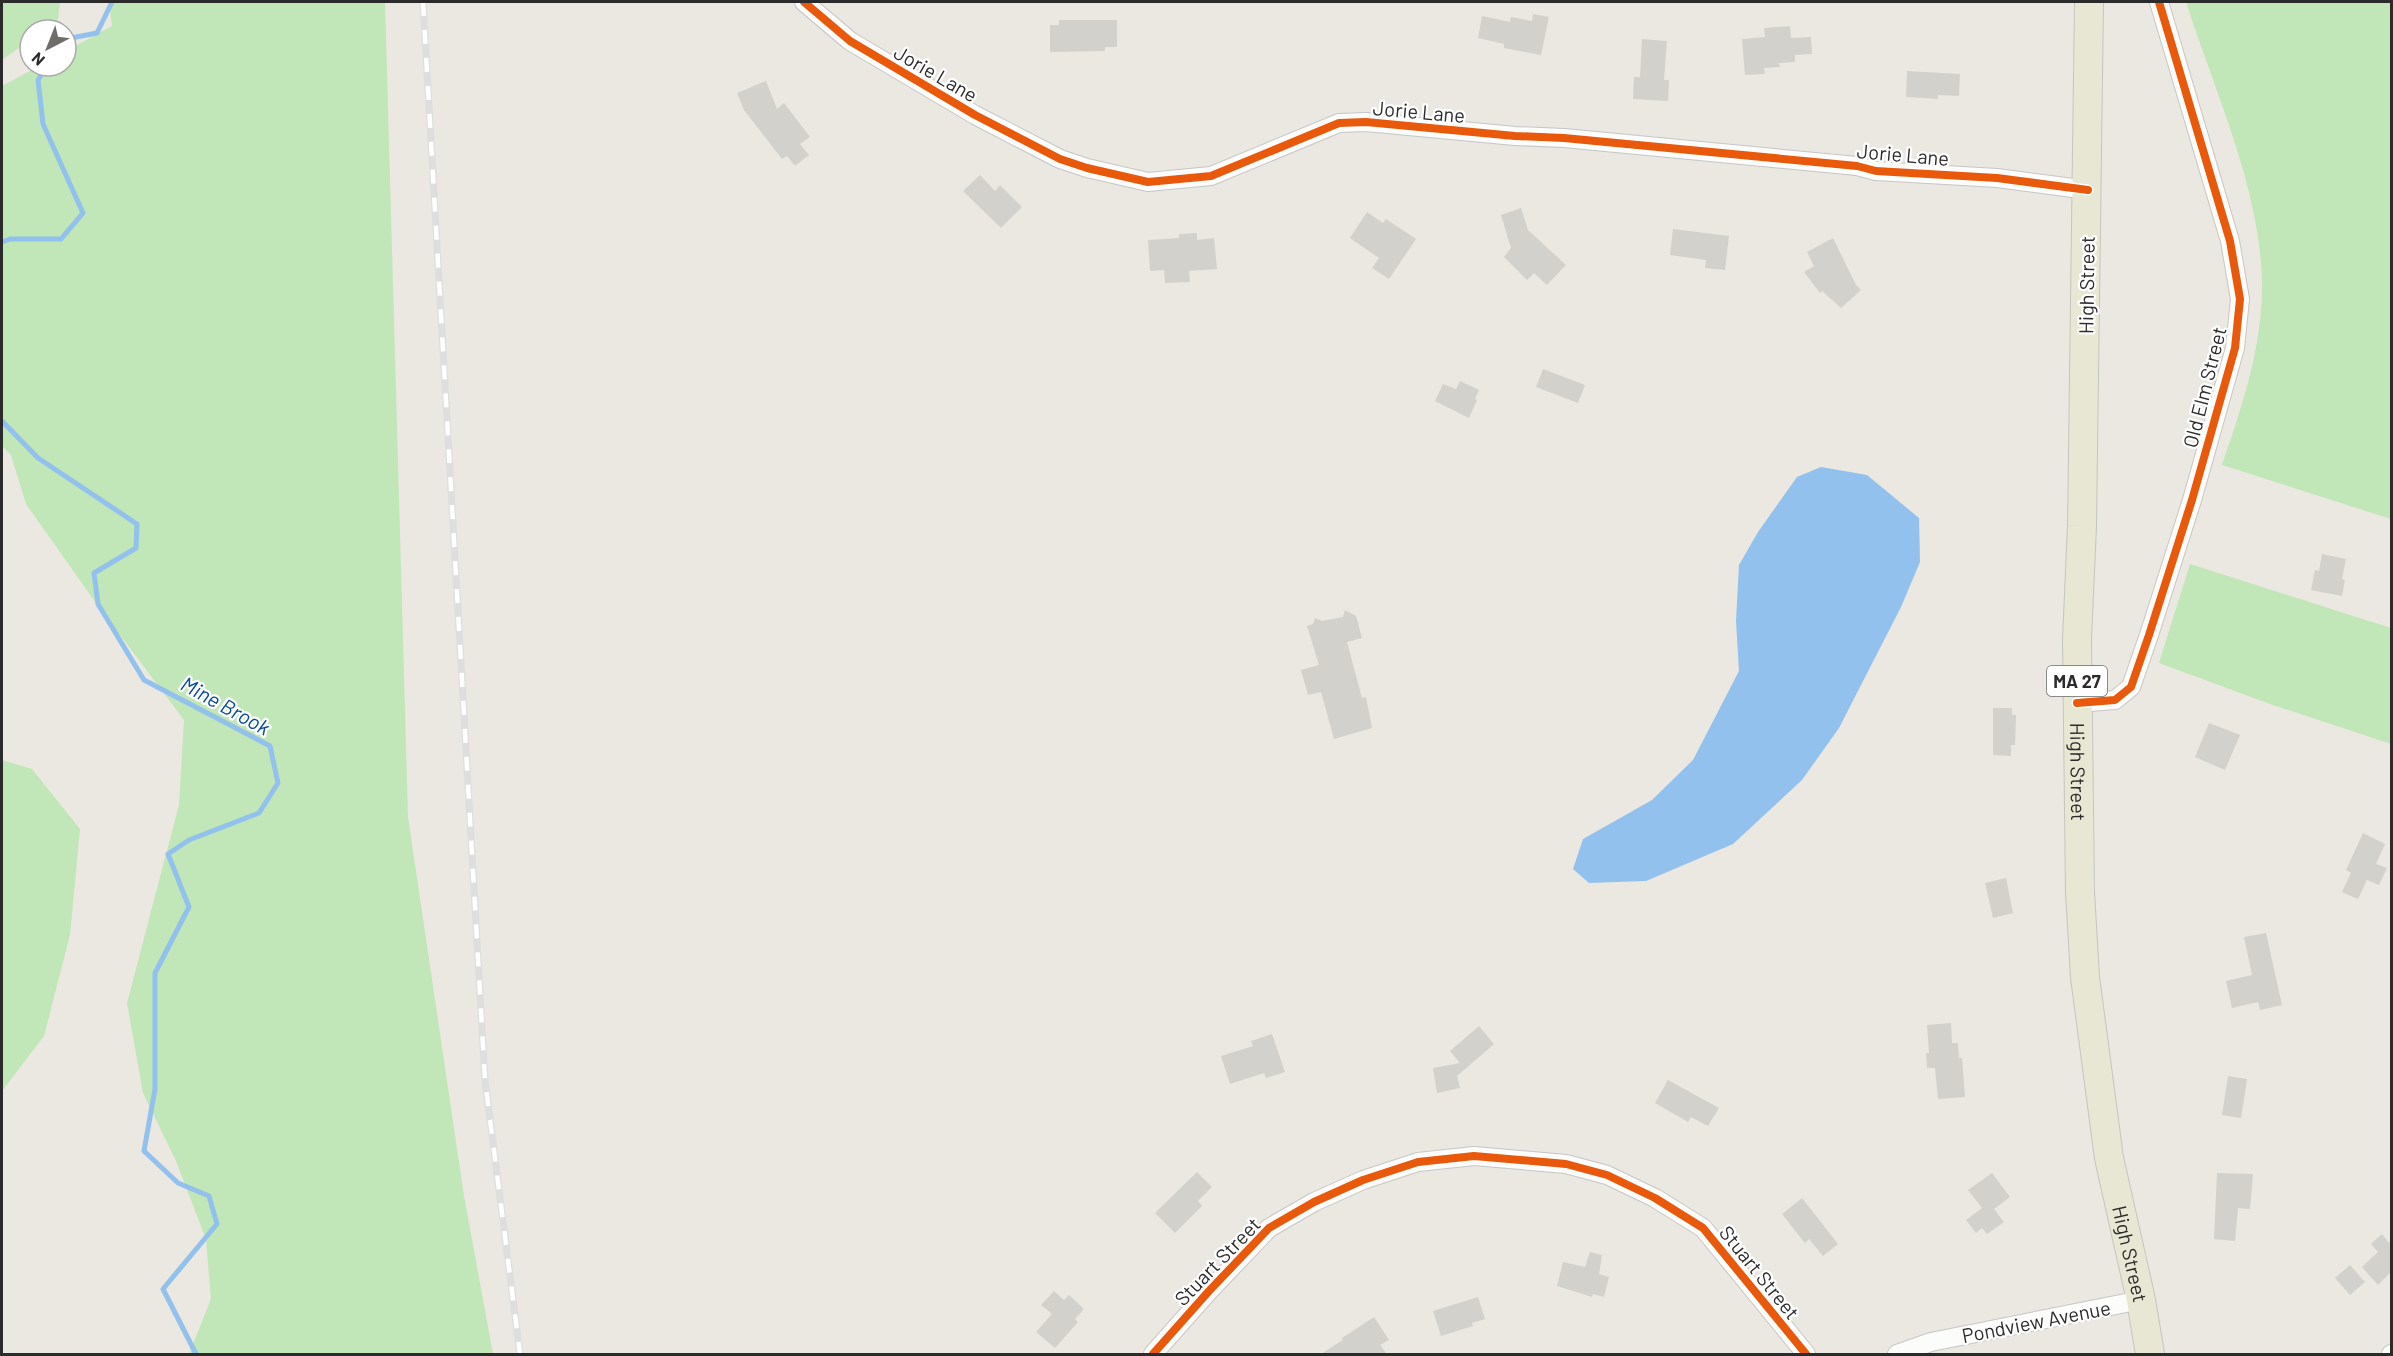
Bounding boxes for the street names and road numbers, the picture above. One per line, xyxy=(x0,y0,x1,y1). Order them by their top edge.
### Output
street label: Jorie Lane xyxy=(890,40,982,106)
street label: Jorie Lane xyxy=(1372,95,1466,127)
street label: Jorie Lane xyxy=(1856,138,1950,170)
street label: High Street xyxy=(2073,236,2099,334)
street label: Old Elm Street xyxy=(2177,324,2231,450)
road number: MA 27 xyxy=(2047,666,2107,696)
street label: High Street xyxy=(2066,723,2091,821)
street label: High Street xyxy=(2108,1203,2153,1304)
street label: Stuart Street xyxy=(1169,1212,1265,1310)
street label: Stuart Street xyxy=(1715,1220,1805,1324)
street label: Pondview Avenue xyxy=(1960,1295,2112,1347)

